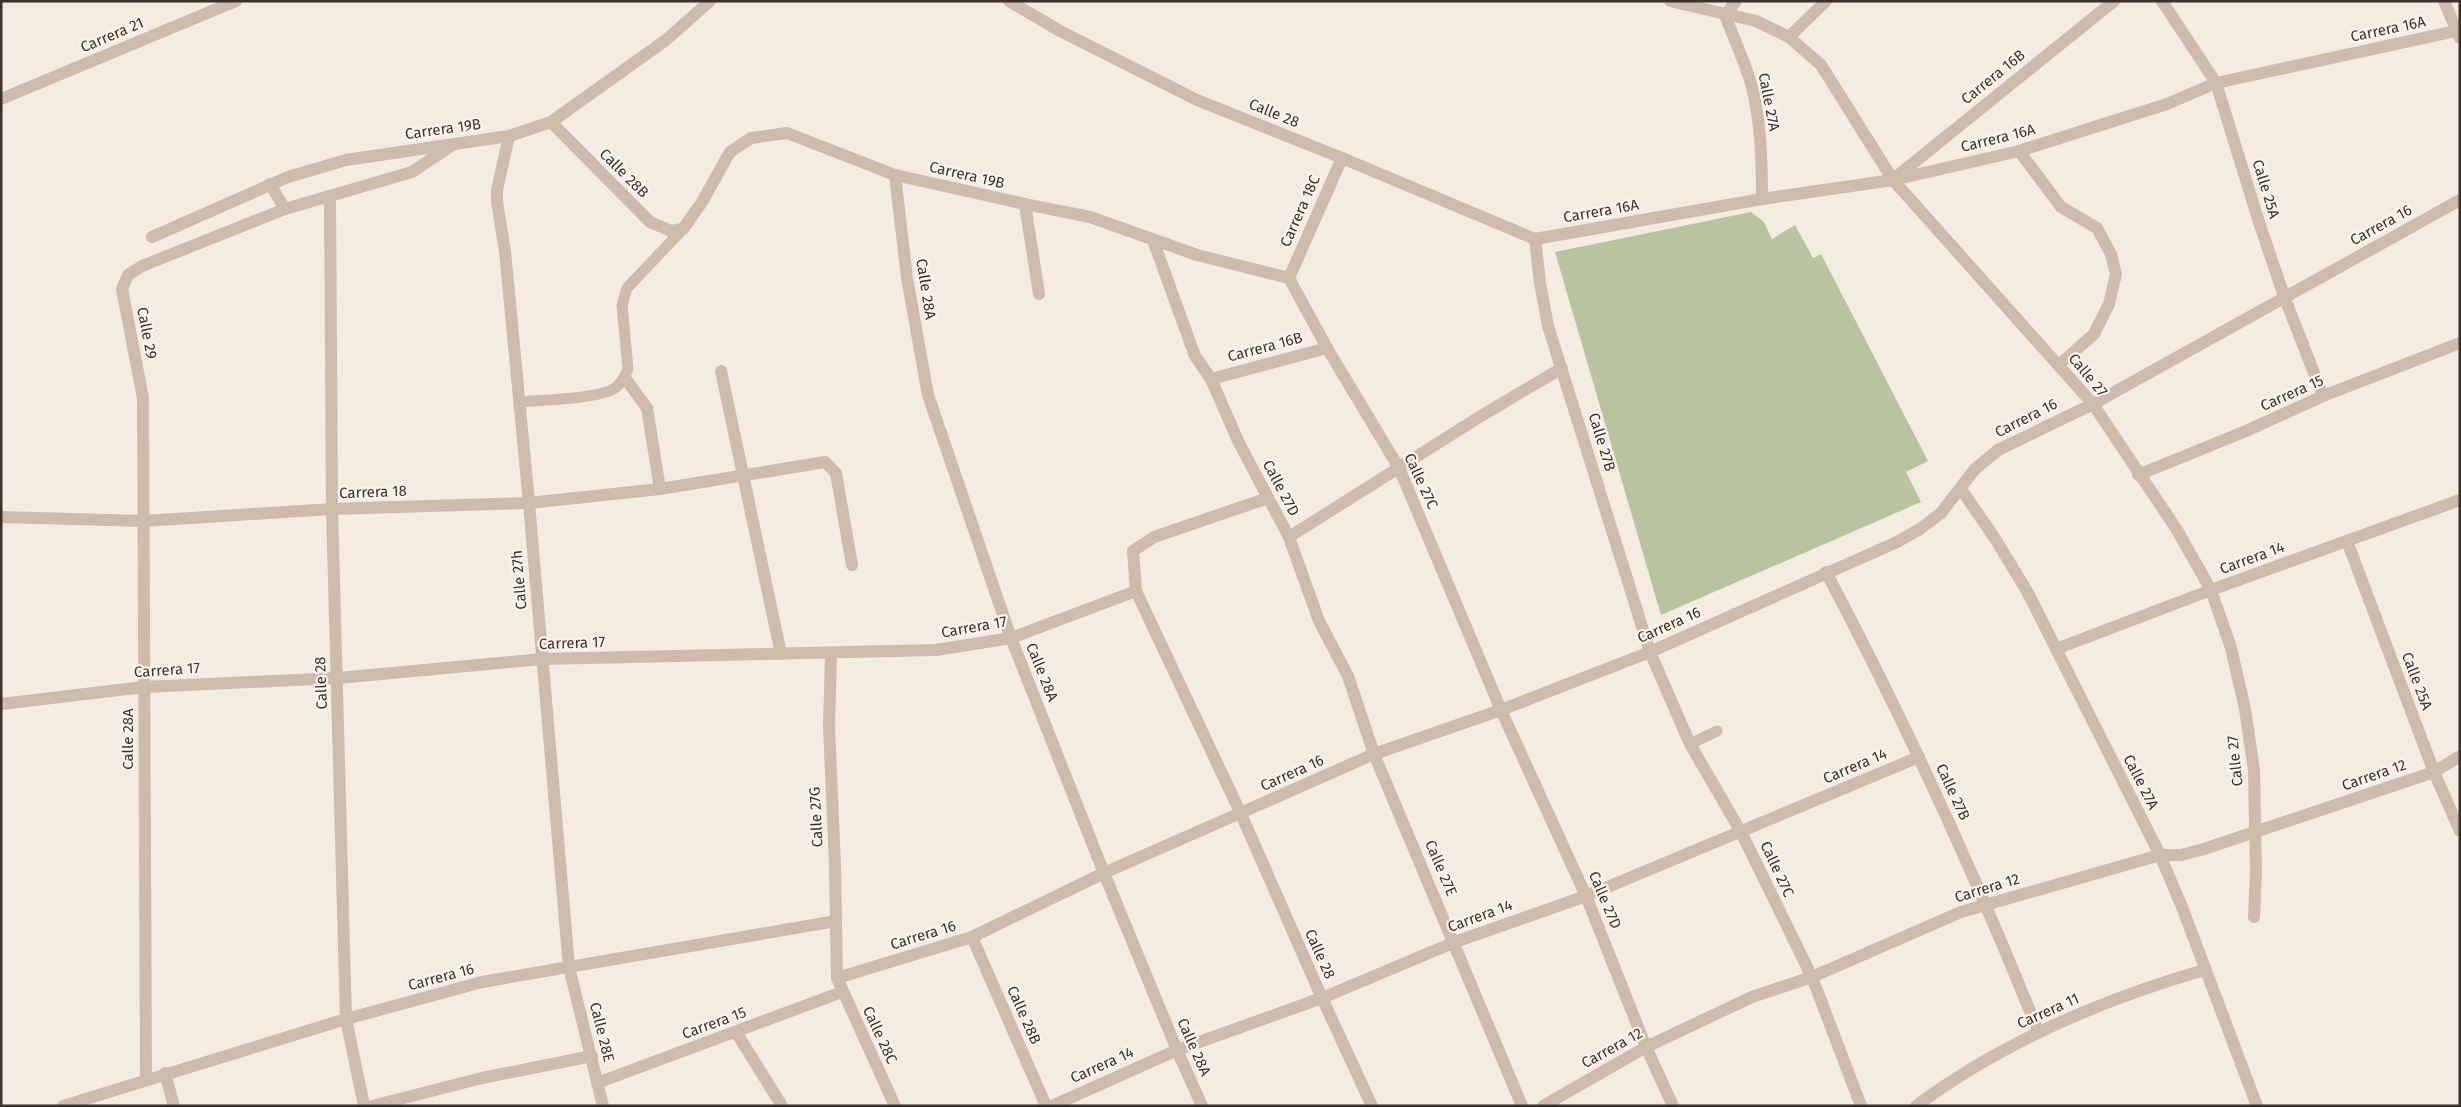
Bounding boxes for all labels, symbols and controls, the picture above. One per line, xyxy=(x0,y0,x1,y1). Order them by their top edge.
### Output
street label: Carrera 16A xyxy=(2349,12,2428,46)
street label: Carrera 21 xyxy=(78,14,146,56)
street label: Carrera 16B xyxy=(1958,46,2028,108)
street label: Calle 27A xyxy=(1755,71,1784,133)
street label: Calle 28 xyxy=(1246,95,1302,131)
street label: Carrera 19B xyxy=(404,115,482,143)
street label: Carrera 16A xyxy=(1959,120,2038,156)
street label: Calle 28B xyxy=(596,145,652,201)
street label: Calle 25A xyxy=(2249,157,2284,221)
street label: Carrera 19B xyxy=(928,158,1006,192)
street label: Carrera 18C xyxy=(1276,172,1324,250)
street label: Carrera 16A xyxy=(1562,195,1640,226)
street label: Carrera 16 xyxy=(2347,201,2415,249)
street label: Calle 28A xyxy=(912,257,940,321)
street label: Calle 29 xyxy=(133,306,161,360)
street label: Carrera 16B xyxy=(1226,328,1304,366)
street label: Calle 27 xyxy=(2065,350,2112,401)
street label: Carrera 15 xyxy=(2258,371,2326,415)
street label: Carrera 16 xyxy=(1992,395,2060,441)
street label: Calle 27B xyxy=(1585,411,1619,473)
street label: Calle 27C xyxy=(1400,450,1442,512)
street label: Calle 27D xyxy=(1259,457,1303,519)
street label: Carrera 18 xyxy=(339,482,407,502)
street label: Carrera 14 xyxy=(2217,538,2287,578)
street label: Calle 27h xyxy=(507,549,531,611)
street label: Carrera 16 xyxy=(1634,603,1704,647)
street label: Carrera 17 xyxy=(940,612,1009,642)
street label: Carrera 17 xyxy=(539,633,606,653)
street label: Calle 28A xyxy=(1022,640,1062,704)
street label: Calle 25A xyxy=(2398,649,2436,713)
street label: Calle 28 xyxy=(311,656,331,710)
street label: Carrera 17 xyxy=(133,659,201,681)
street label: Calle 28A xyxy=(119,708,137,770)
street label: Calle 27 xyxy=(2223,734,2247,787)
street label: Carrera 14 xyxy=(1820,745,1890,787)
street label: Carrera 16 xyxy=(1257,751,1327,795)
street label: Calle 27A xyxy=(2120,752,2163,813)
street label: Carrera 12 xyxy=(2339,756,2409,794)
street label: Calle 27B xyxy=(1932,761,1974,823)
street label: Calle 27G xyxy=(805,786,827,848)
street label: Calle 27E xyxy=(1421,837,1461,899)
street label: Calle 27C xyxy=(1756,838,1798,900)
street label: Calle 27D xyxy=(1585,869,1625,931)
street label: Carrera 12 xyxy=(1952,870,2022,906)
street label: Carrera 14 xyxy=(1445,896,1515,936)
street label: Carrera 16 xyxy=(888,917,958,953)
street label: Calle 28 xyxy=(1301,926,1339,982)
street label: Carrera 16 xyxy=(406,960,476,994)
street label: Calle 28B xyxy=(1003,983,1045,1047)
street label: Carrera 11 xyxy=(2014,989,2082,1033)
street label: Calle 28E xyxy=(586,1000,618,1064)
street label: Carrera 15 xyxy=(679,1003,749,1043)
street label: Calle 28C xyxy=(859,1003,901,1067)
street label: Calle 28A xyxy=(1173,1015,1215,1079)
street label: Carrera 12 xyxy=(1578,1024,1646,1072)
street label: Carrera 14 xyxy=(1067,1043,1137,1087)

